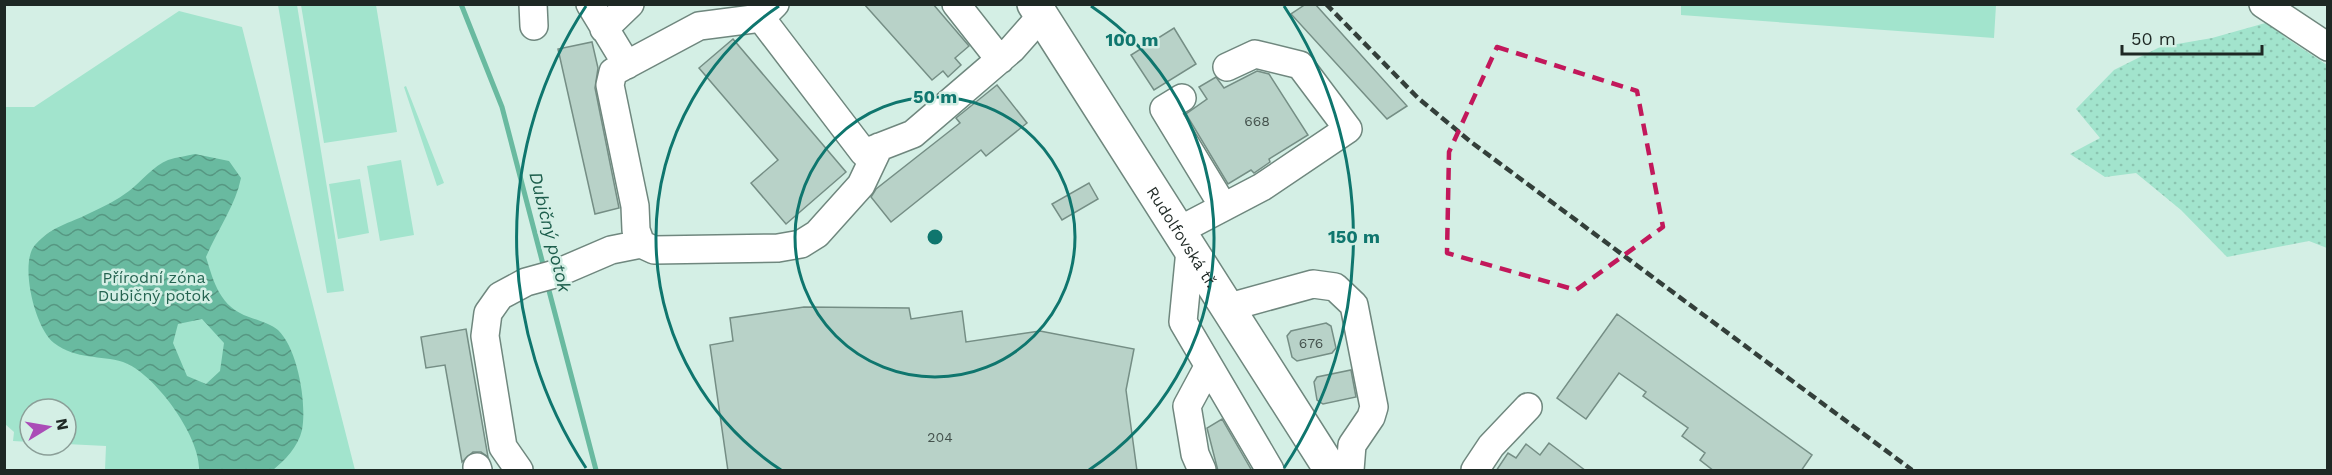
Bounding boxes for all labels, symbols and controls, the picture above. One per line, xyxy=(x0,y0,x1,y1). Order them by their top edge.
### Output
scale bar xyxy=(2122,18,2262,56)
text: 50 m xyxy=(2131,28,2176,49)
text: 100 m xyxy=(1105,29,1159,50)
text: 50 m xyxy=(913,86,957,107)
house number: 668 xyxy=(1244,113,1270,129)
water label: Dubičný potok xyxy=(525,170,576,295)
street label: Rudolfovská tř. xyxy=(1143,183,1221,291)
text: 150 m xyxy=(1328,226,1380,247)
centre of rings xyxy=(925,227,945,247)
park label: Přírodní zóna Dubičný potok xyxy=(98,268,210,305)
house number: 676 xyxy=(1299,335,1323,351)
north arrow xyxy=(18,397,78,457)
text: N xyxy=(52,417,73,432)
house number: 204 xyxy=(927,429,953,445)

